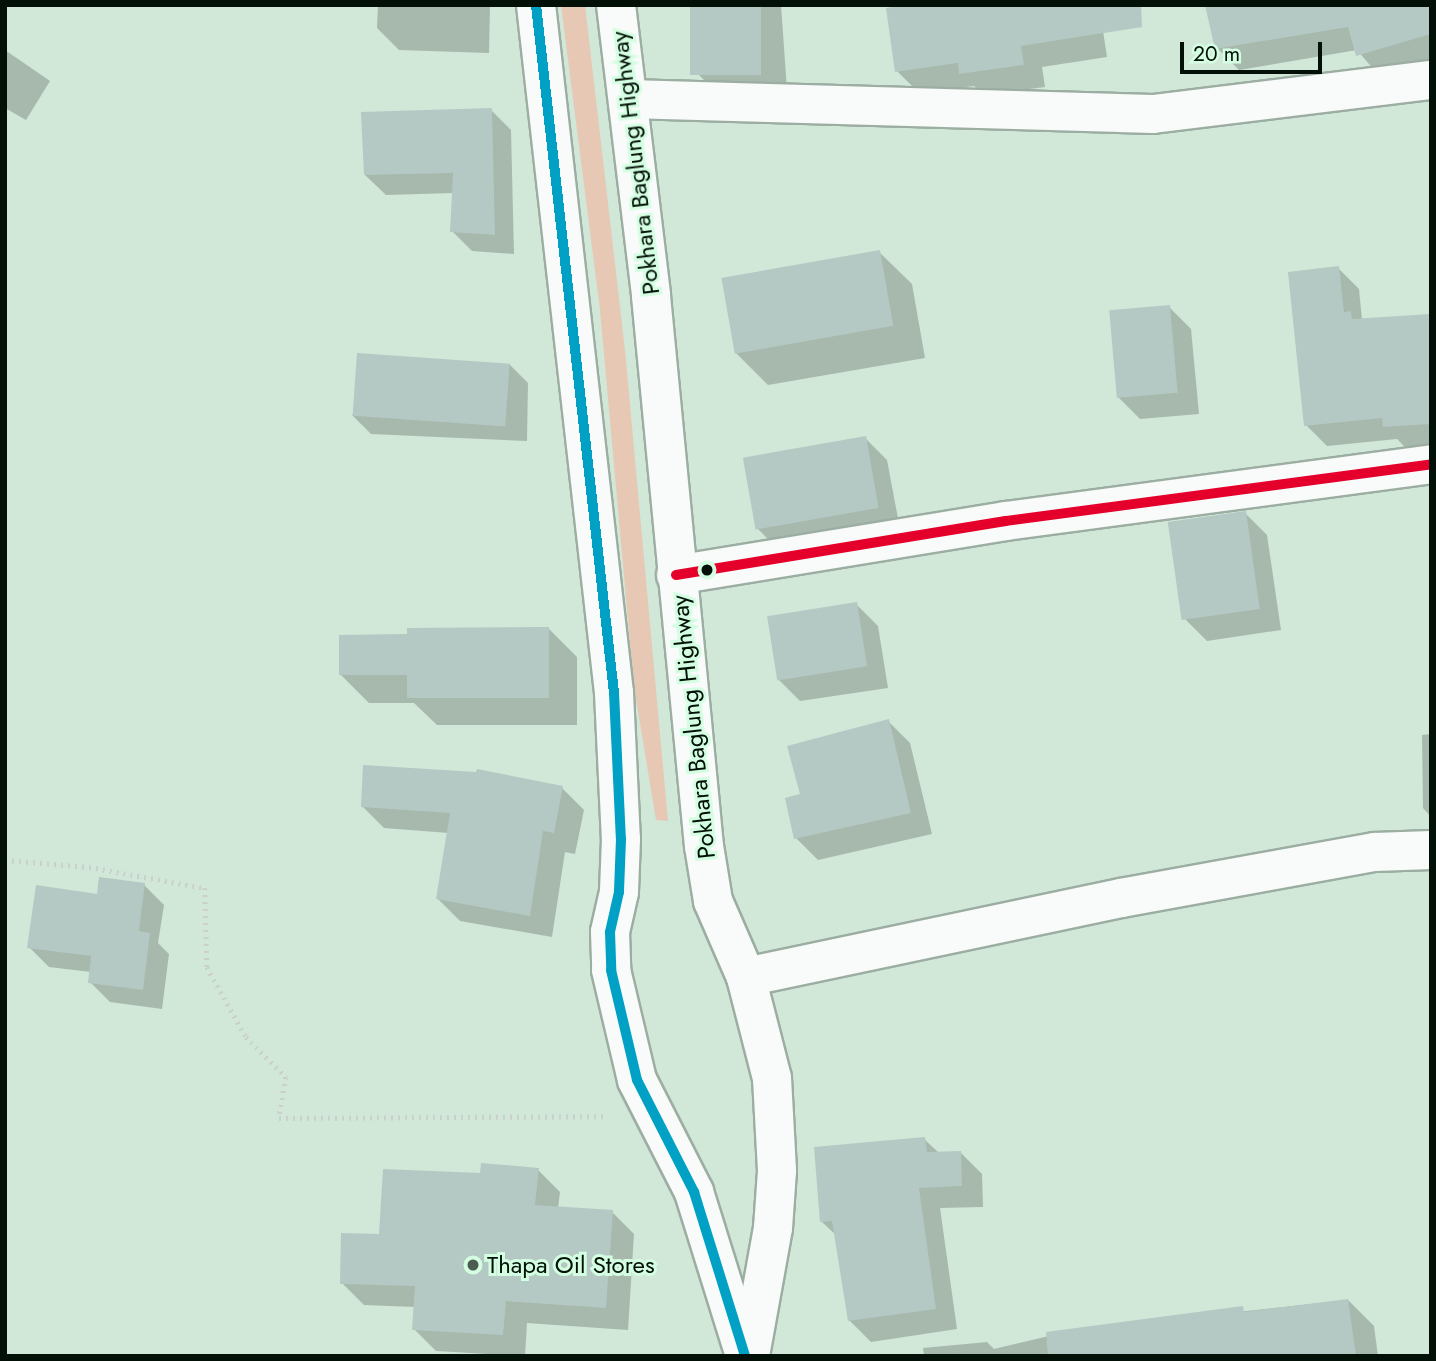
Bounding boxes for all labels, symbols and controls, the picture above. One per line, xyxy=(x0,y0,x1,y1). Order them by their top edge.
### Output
scale bar xyxy=(1184,28,1326,72)
street label: Pokhara Baglung Highway xyxy=(605,30,665,296)
text: 20 m xyxy=(1193,39,1240,69)
unlabelled marker xyxy=(700,563,714,577)
street label: Pokhara Baglung Highway xyxy=(665,594,721,860)
place label: Thapa Oil Stores xyxy=(487,1251,655,1279)
marker: Thapa Oil Stores xyxy=(465,1257,481,1273)

